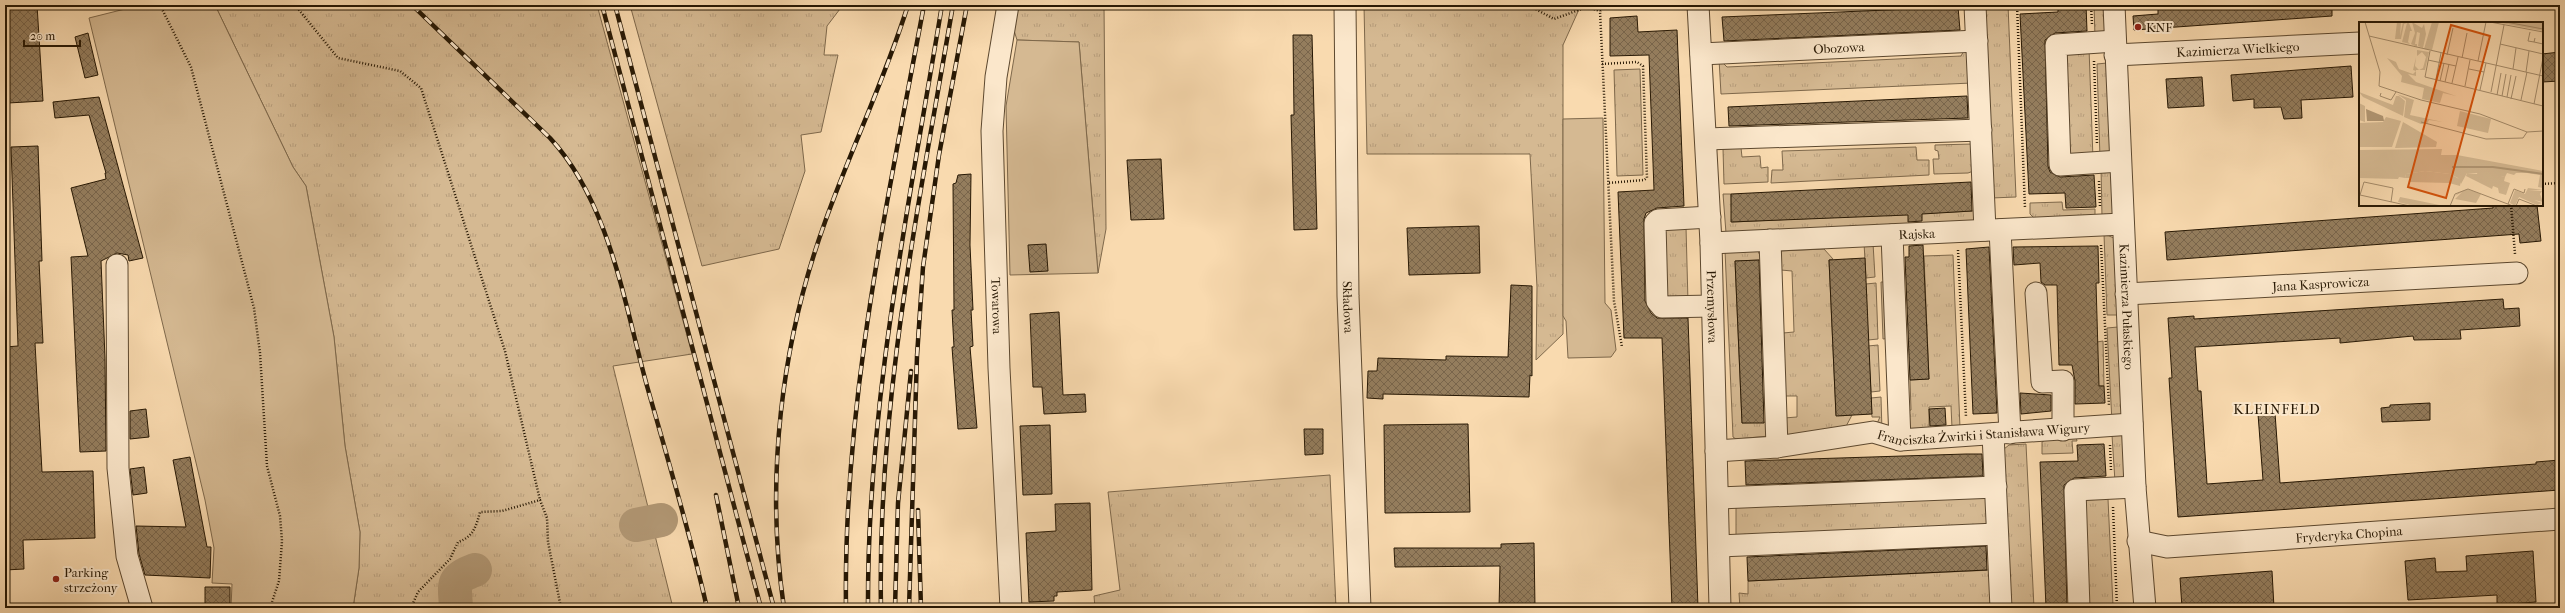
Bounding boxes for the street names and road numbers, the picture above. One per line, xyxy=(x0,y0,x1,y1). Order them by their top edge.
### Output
street label: Kazimierza Wielkiego xyxy=(2176,38,2300,59)
street label: Obozowa xyxy=(1813,39,1866,56)
street label: Rajska xyxy=(1898,225,1936,242)
street label: Kazimierza Pułaskiego xyxy=(2117,243,2137,371)
street label: Przemysłowa xyxy=(1704,270,1721,344)
street label: Jana Kasprowicza xyxy=(2271,273,2371,294)
street label: Towarowa xyxy=(989,277,1006,335)
street label: Składowa xyxy=(1340,281,1357,334)
street label: Franciszka Żwirki i Stanisława Wigury xyxy=(1875,419,2092,448)
street label: Fryderyka Chopina xyxy=(2295,523,2404,545)

